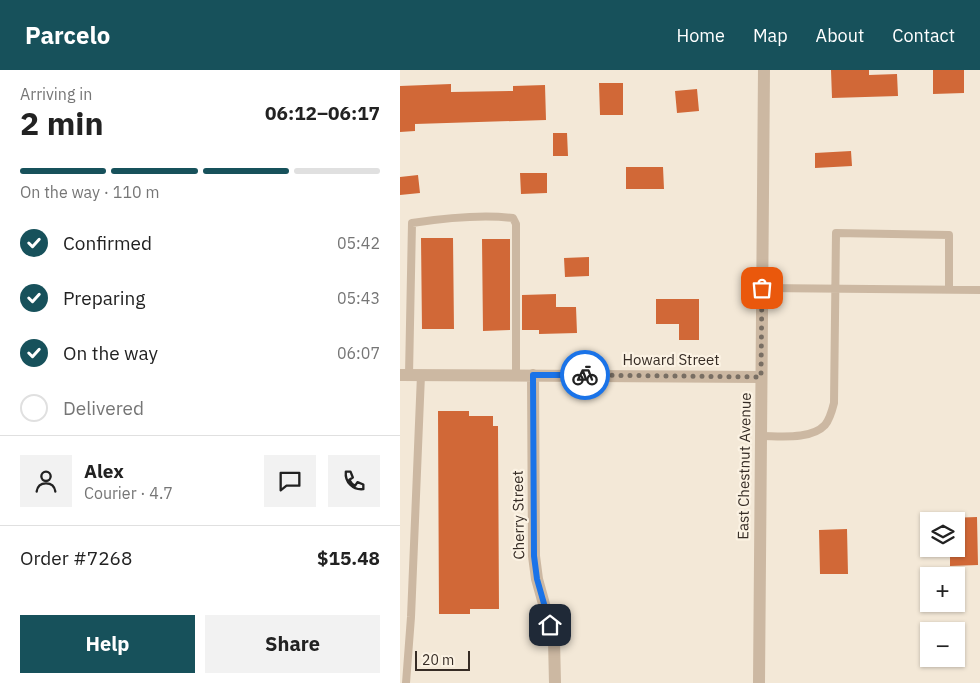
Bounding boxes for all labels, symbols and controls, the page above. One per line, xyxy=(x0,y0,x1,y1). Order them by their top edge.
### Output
text: Parcelo xyxy=(25,19,110,51)
text: Home xyxy=(677,24,725,47)
text: Map xyxy=(753,24,788,47)
text: About xyxy=(816,24,864,47)
text: Contact xyxy=(892,24,955,47)
text: Arriving in xyxy=(20,84,92,104)
text: 06:12–06:17 xyxy=(265,101,380,125)
text: 2 min xyxy=(20,102,104,144)
text: On the way · 110 m xyxy=(20,182,159,202)
icon: check xyxy=(20,229,48,257)
text: Confirmed xyxy=(63,231,152,255)
text: 05:42 xyxy=(337,233,380,253)
pin xyxy=(741,267,783,309)
icon: bag xyxy=(748,274,776,302)
icon: check xyxy=(20,284,48,312)
text: Preparing xyxy=(63,286,145,310)
text: 05:43 xyxy=(337,288,380,308)
icon: check xyxy=(20,339,48,367)
text: On the way xyxy=(63,341,158,365)
text: 06:07 xyxy=(337,343,380,363)
courier xyxy=(560,350,610,400)
street label: Howard Street xyxy=(622,350,720,369)
icon: bike xyxy=(571,361,599,389)
street label: East Chestnut Avenue xyxy=(733,392,755,540)
text: Delivered xyxy=(63,396,144,420)
button: person xyxy=(20,455,72,507)
button: chat xyxy=(264,455,316,507)
button: phone xyxy=(328,455,380,507)
text: Alex xyxy=(84,459,124,483)
street label: Cherry Street xyxy=(508,470,528,560)
text: Courier · 4.7 xyxy=(84,483,173,503)
map controls xyxy=(920,512,965,667)
button: layers xyxy=(920,512,965,557)
text: Order #7268 xyxy=(20,546,132,570)
text: $15.48 xyxy=(317,546,380,570)
button: + xyxy=(920,567,965,612)
pin xyxy=(529,604,571,646)
icon: home xyxy=(536,611,564,639)
button: Help xyxy=(20,615,195,673)
button: Share xyxy=(205,615,380,673)
button: − xyxy=(920,622,965,667)
scale bar xyxy=(415,648,470,671)
text: 20 m xyxy=(422,651,454,669)

